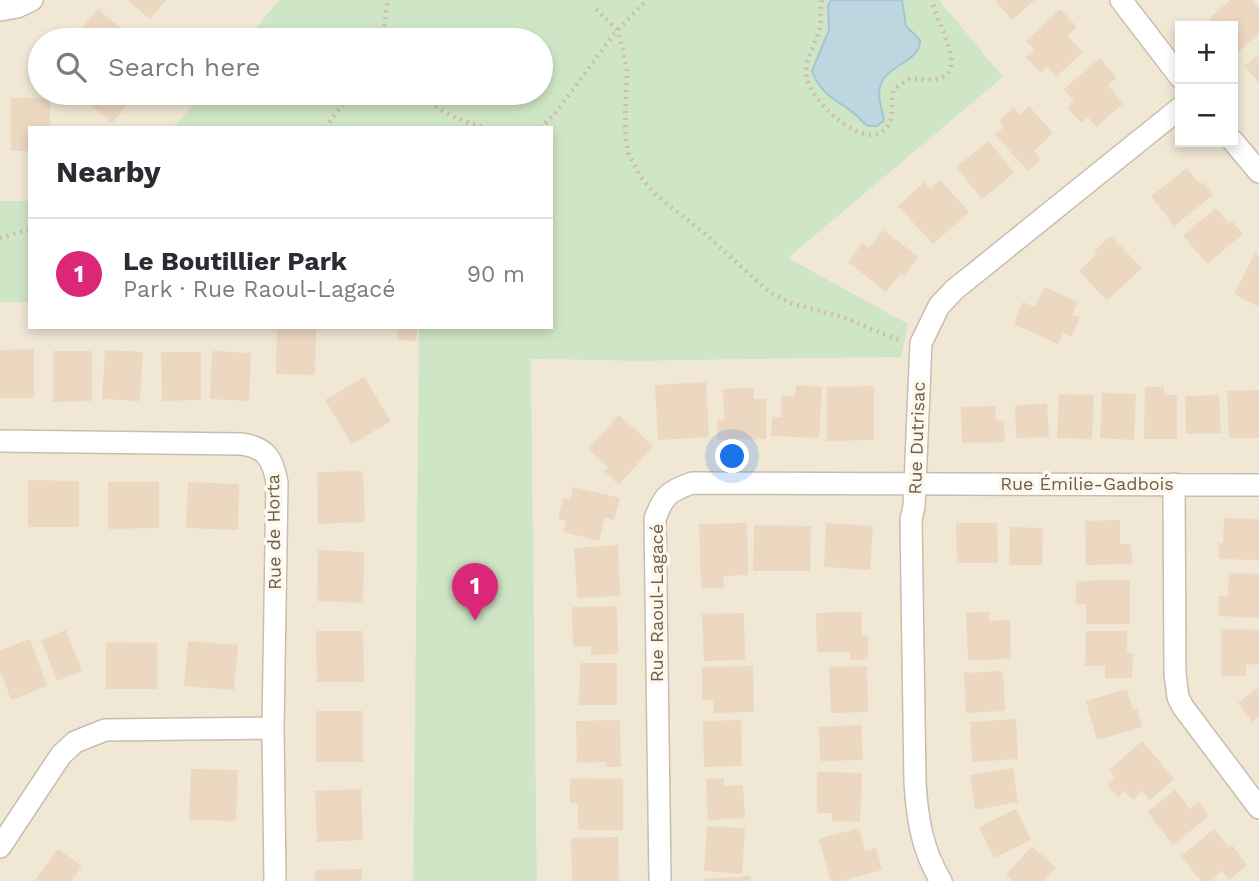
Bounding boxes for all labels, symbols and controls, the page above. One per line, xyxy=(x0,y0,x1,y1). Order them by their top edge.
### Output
map controls xyxy=(1175,21,1238,147)
button: + xyxy=(1175,21,1238,84)
search box xyxy=(28,28,553,105)
icon: search xyxy=(52,48,90,86)
text: Search here xyxy=(108,52,260,82)
button: − xyxy=(1175,84,1238,147)
text: Nearby xyxy=(56,154,161,189)
text: Le Boutillier Park xyxy=(123,246,347,276)
text: 1 xyxy=(74,261,84,288)
text: 90 m xyxy=(467,261,525,288)
text: Park · Rue Raoul-Lagacé xyxy=(123,276,395,303)
street label: Rue Dutrisac xyxy=(904,381,929,495)
your location xyxy=(715,439,749,473)
street label: Rue Émilie-Gadbois xyxy=(1000,473,1174,494)
street label: Rue de Horta xyxy=(262,474,285,590)
street label: Rue Raoul-Lagacé xyxy=(646,524,667,682)
pin: 1 xyxy=(452,563,498,621)

